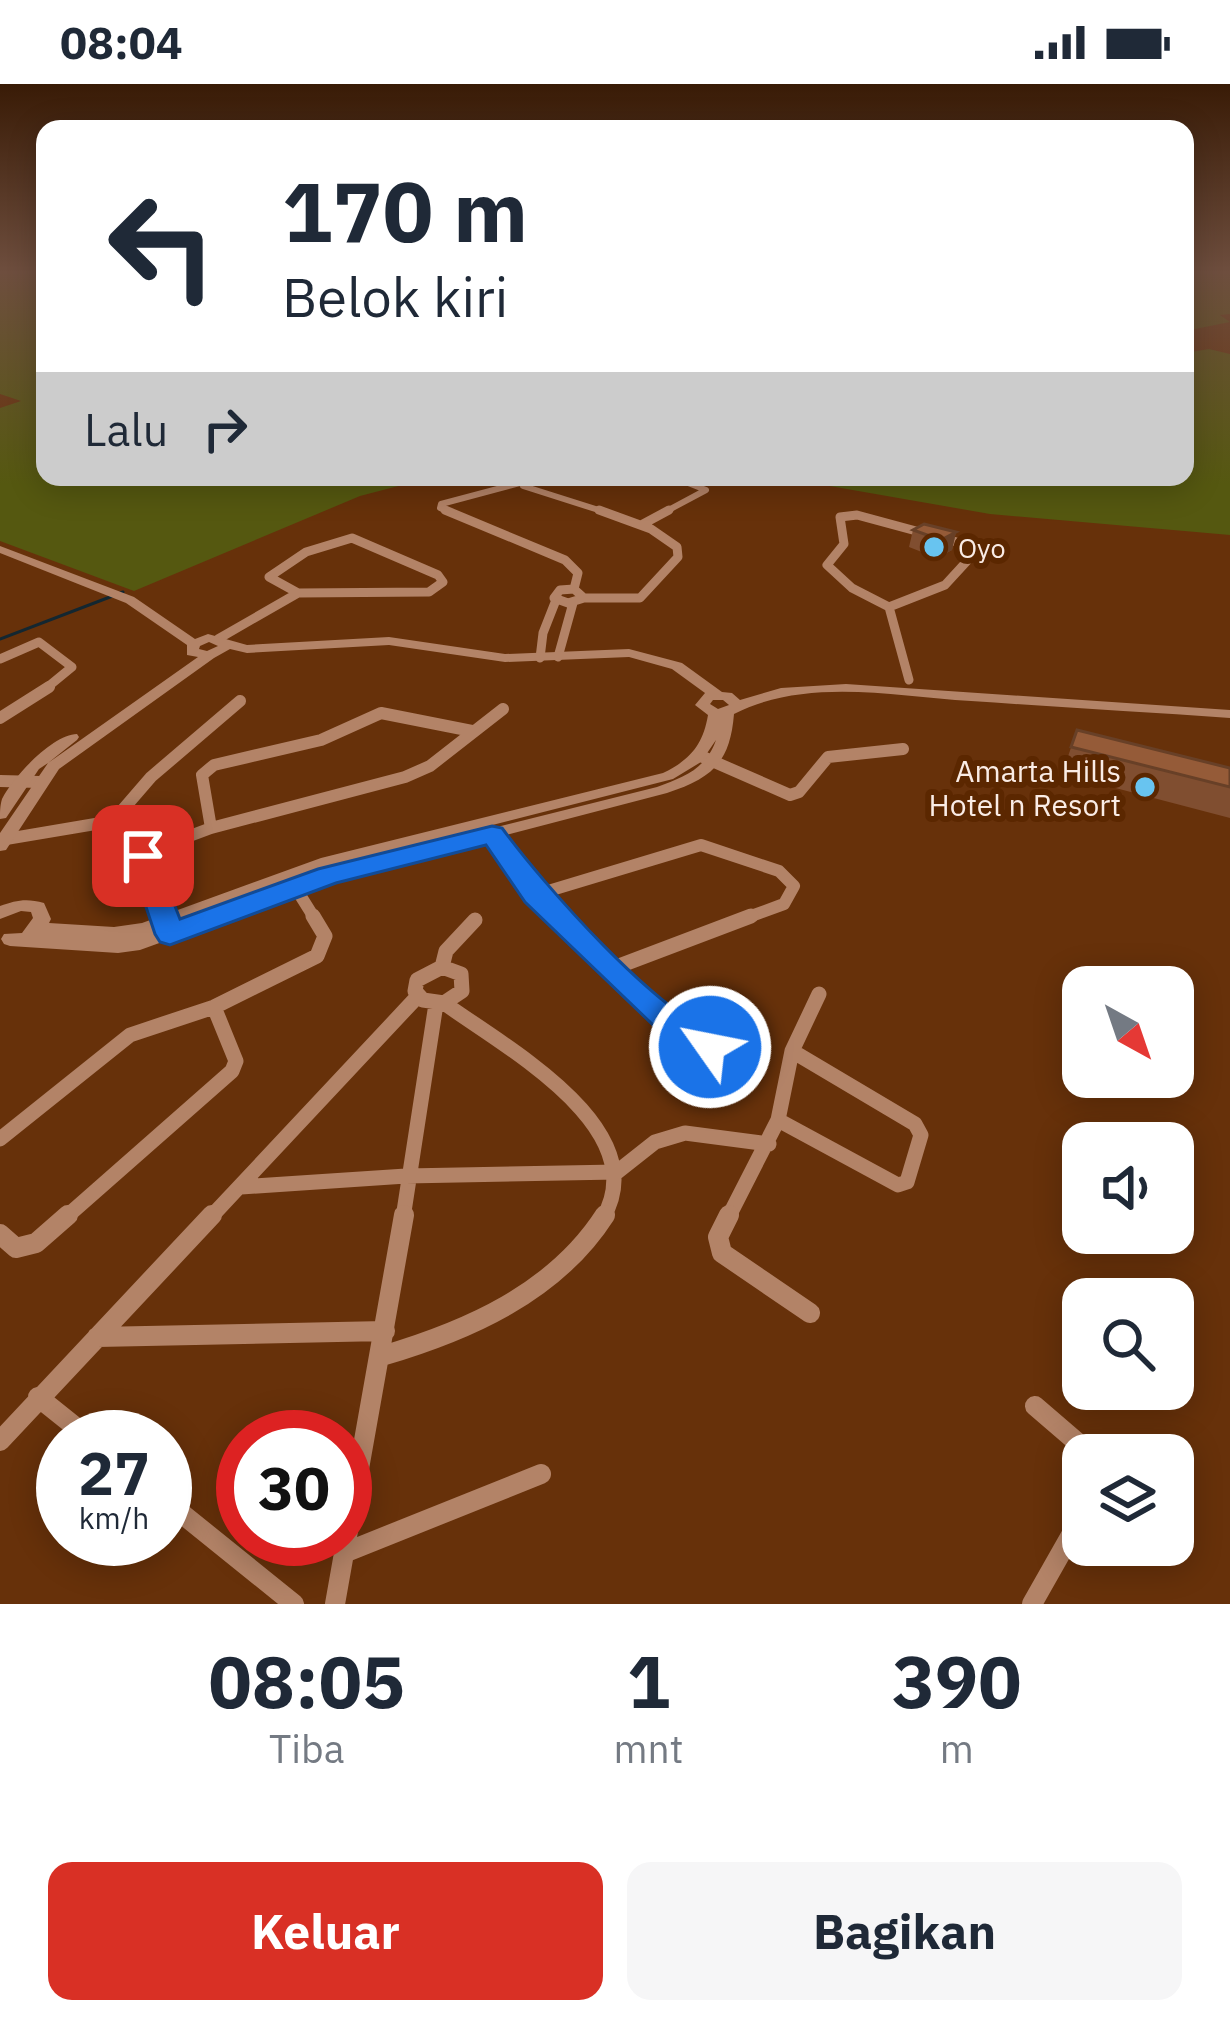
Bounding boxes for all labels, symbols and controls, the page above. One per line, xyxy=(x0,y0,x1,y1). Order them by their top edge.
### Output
text: 08:04 xyxy=(60,13,183,71)
text: 170 m xyxy=(282,156,528,265)
icon: left xyxy=(84,168,240,324)
text: Belok kiri xyxy=(282,262,508,332)
icon: right xyxy=(192,396,258,462)
text: Lalu xyxy=(84,400,168,458)
place label: Oyo xyxy=(958,530,1006,565)
marker: Oyo xyxy=(921,534,947,560)
place label: Amarta Hills Hotel n Resort xyxy=(928,751,1121,824)
marker: Amarta Hills Hotel n Resort xyxy=(1132,774,1158,800)
pin xyxy=(92,805,194,907)
icon: arrive xyxy=(110,823,176,889)
north arrow xyxy=(1062,966,1194,1098)
map controls xyxy=(1062,966,1194,1566)
position arrow xyxy=(647,984,773,1110)
button: sound xyxy=(1062,1122,1194,1254)
button: search xyxy=(1062,1278,1194,1410)
speed limit sign: 30 xyxy=(216,1410,372,1566)
text: 27 xyxy=(78,1433,150,1512)
button: layers xyxy=(1062,1434,1194,1566)
text: km/h xyxy=(79,1498,149,1537)
text: 08:05 xyxy=(208,1634,405,1728)
text: 1 xyxy=(627,1634,670,1728)
text: 390 xyxy=(892,1634,1022,1728)
text: Tiba xyxy=(269,1723,345,1774)
text: mnt xyxy=(614,1723,683,1774)
text: m xyxy=(940,1723,974,1774)
button: Keluar xyxy=(48,1862,603,2000)
button: Bagikan xyxy=(627,1862,1182,2000)

